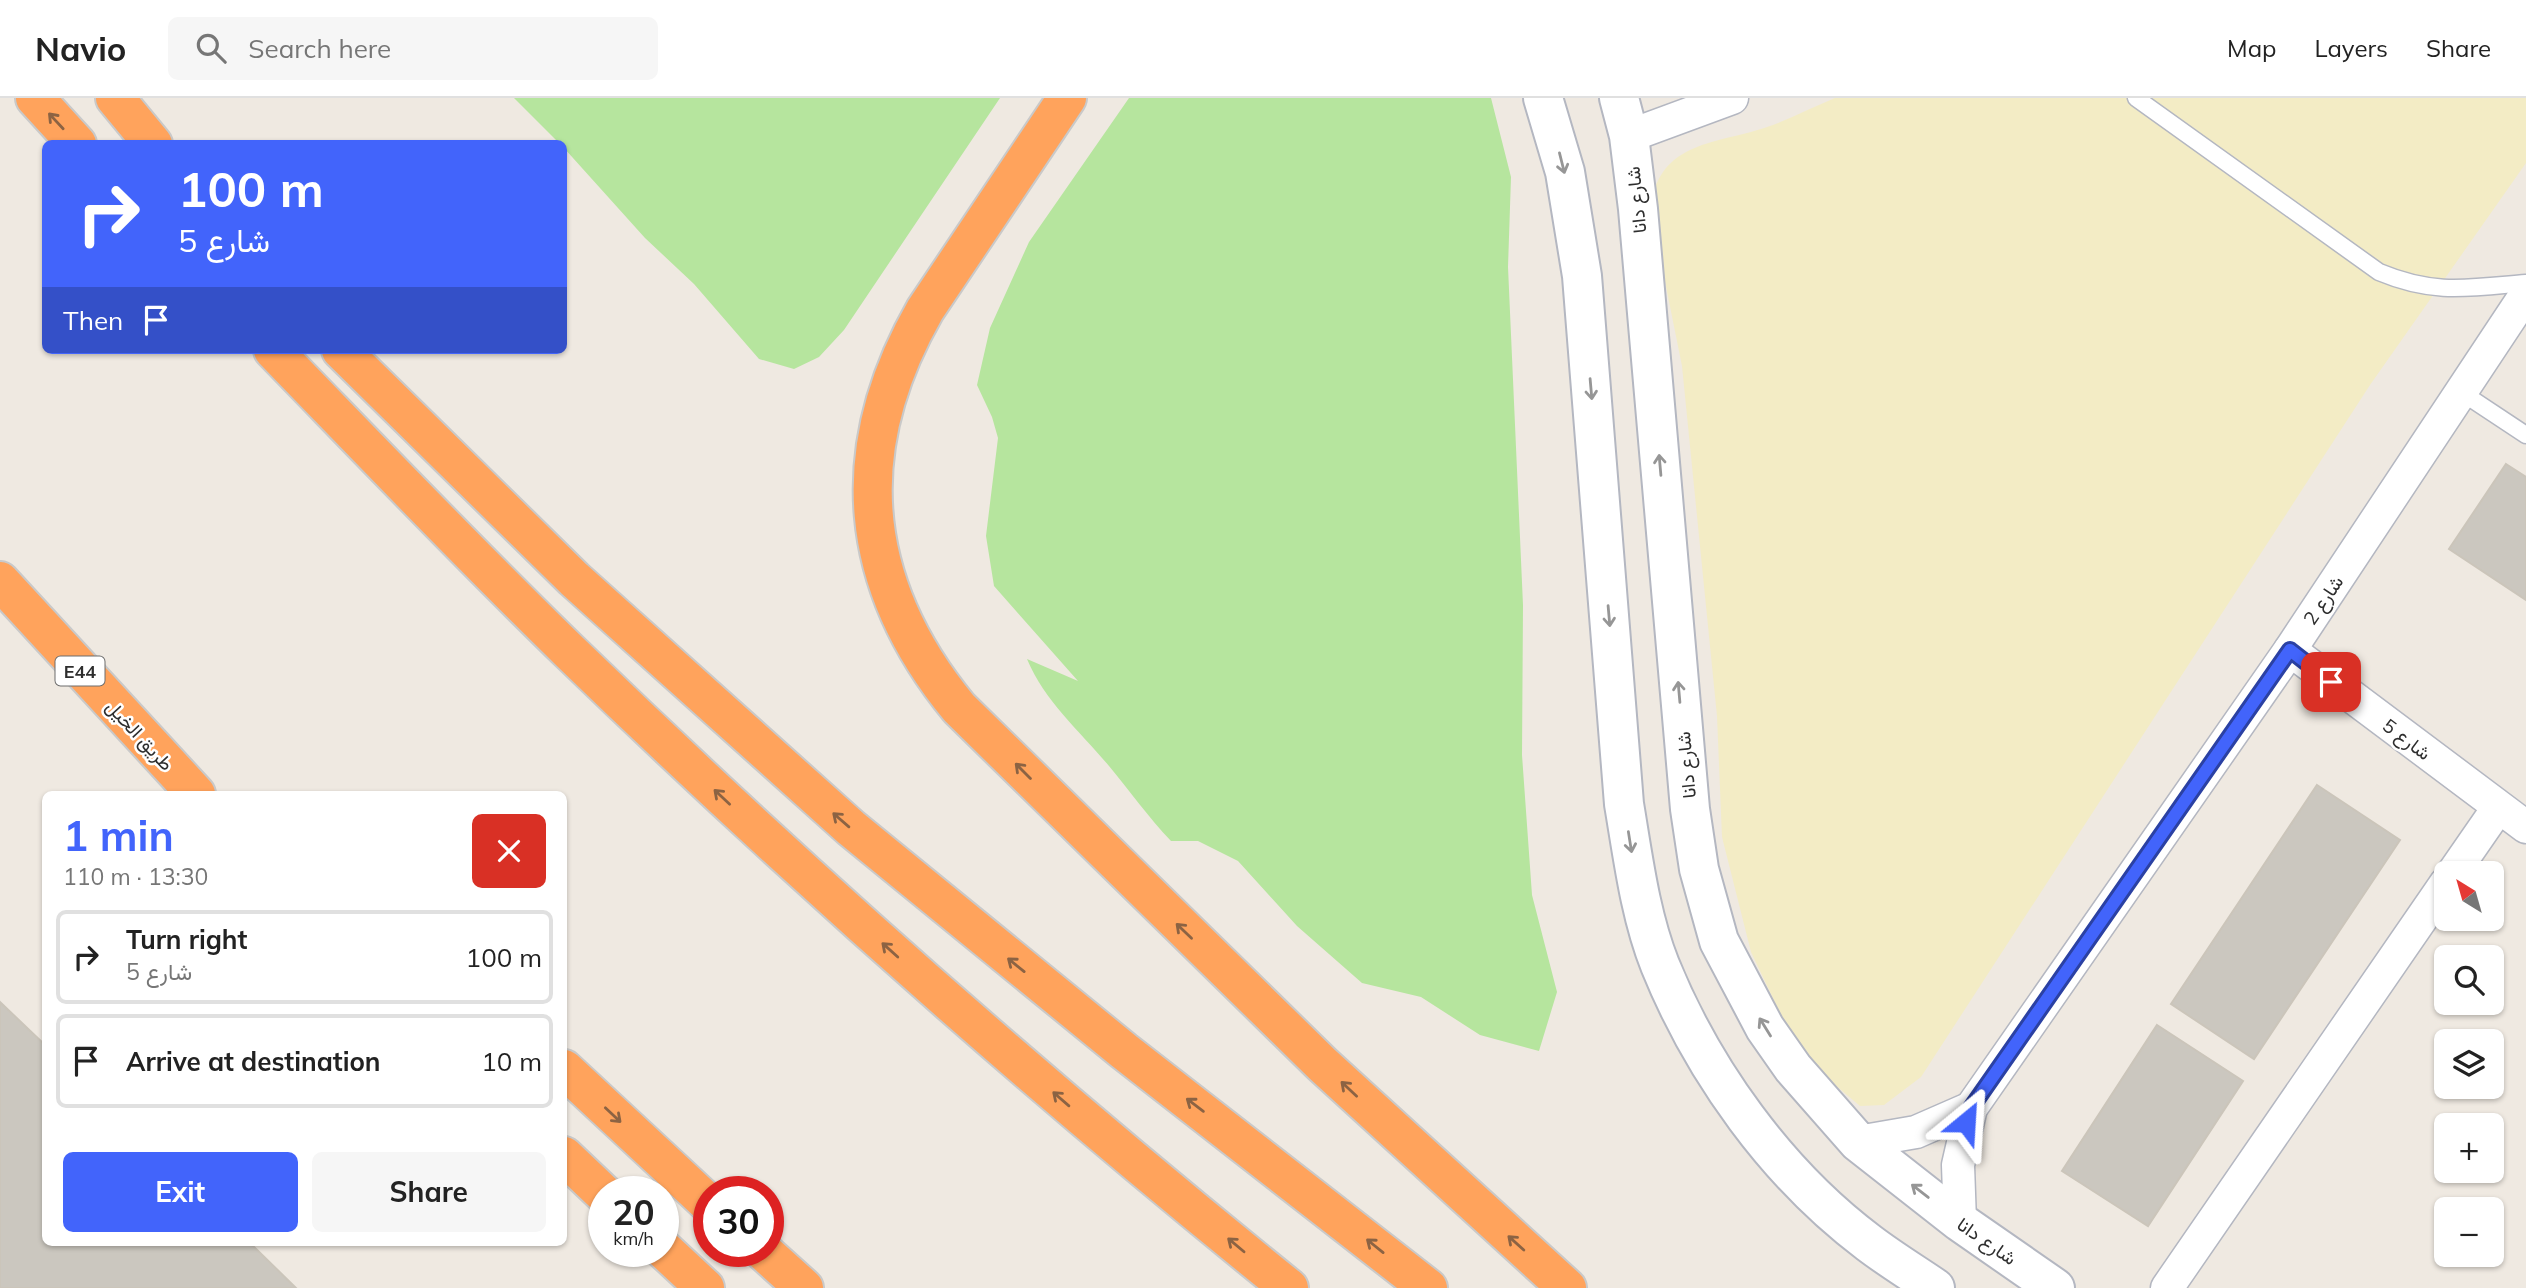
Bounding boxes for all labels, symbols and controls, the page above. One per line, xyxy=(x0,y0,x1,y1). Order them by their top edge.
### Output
search box xyxy=(168,17,658,80)
text: Navio xyxy=(35,28,126,69)
icon: search xyxy=(192,29,230,67)
text: Search here xyxy=(248,32,391,65)
text: Map xyxy=(2227,33,2276,63)
text: Layers xyxy=(2314,33,2388,63)
text: Share xyxy=(2426,33,2491,63)
one-way arrow xyxy=(48,112,64,130)
one-way arrow xyxy=(1556,151,1569,174)
text: 100 m xyxy=(178,158,324,219)
street label: شارع دانا xyxy=(1621,165,1652,235)
icon: right xyxy=(63,168,154,259)
text: شارع 5 xyxy=(178,220,270,260)
icon: arrive xyxy=(137,301,175,339)
text: Then xyxy=(63,304,123,337)
one-way arrow xyxy=(1585,377,1598,400)
one-way arrow xyxy=(1653,455,1666,477)
street label: شارع 2 xyxy=(2298,571,2349,630)
one-way arrow xyxy=(1603,604,1616,626)
pin xyxy=(2301,652,2361,712)
road number: E44 xyxy=(56,656,104,686)
icon: arrive xyxy=(2312,663,2350,701)
one-way arrow xyxy=(1673,681,1686,704)
street label: طريق الخيل xyxy=(101,695,179,775)
street label: شارع 5 xyxy=(2377,713,2436,766)
street label: شارع دانا xyxy=(1671,730,1702,799)
one-way arrow xyxy=(1014,763,1031,780)
one-way arrow xyxy=(714,788,731,805)
text: 1 min xyxy=(63,809,174,862)
one-way arrow xyxy=(833,812,851,828)
button: close xyxy=(472,814,546,888)
one-way arrow xyxy=(1624,830,1637,853)
north arrow xyxy=(2434,861,2504,931)
map controls xyxy=(2434,861,2504,1267)
text: 110 m · 13:30 xyxy=(63,862,208,891)
text: Turn right xyxy=(126,923,247,956)
one-way arrow xyxy=(1176,923,1193,940)
icon: right xyxy=(67,938,105,976)
text: 100 m xyxy=(466,941,542,974)
one-way arrow xyxy=(882,941,899,958)
button: search xyxy=(2434,945,2504,1015)
text: شارع 5 xyxy=(126,957,192,986)
one-way arrow xyxy=(1008,958,1026,973)
one-way arrow xyxy=(1758,1017,1772,1037)
button: layers xyxy=(2434,1029,2504,1099)
icon: arrive xyxy=(67,1042,105,1080)
text: Arrive at destination xyxy=(126,1045,381,1078)
text: 10 m xyxy=(481,1045,542,1078)
one-way arrow xyxy=(1341,1080,1358,1097)
position arrow xyxy=(1929,1085,2003,1159)
one-way arrow xyxy=(1053,1091,1071,1107)
one-way arrow xyxy=(1187,1098,1205,1113)
one-way arrow xyxy=(604,1107,621,1124)
button: + xyxy=(2434,1113,2504,1183)
button: Exit xyxy=(63,1152,298,1232)
button: Share xyxy=(312,1152,546,1232)
speed limit sign: 30 xyxy=(693,1176,784,1267)
one-way arrow xyxy=(1911,1184,1930,1199)
text: 20 xyxy=(612,1190,655,1234)
button: − xyxy=(2434,1197,2504,1267)
street label: شارع دانا xyxy=(1952,1212,2021,1271)
text: km/h xyxy=(613,1227,654,1250)
one-way arrow xyxy=(1508,1234,1525,1251)
one-way arrow xyxy=(1228,1237,1246,1253)
one-way arrow xyxy=(1366,1238,1384,1253)

